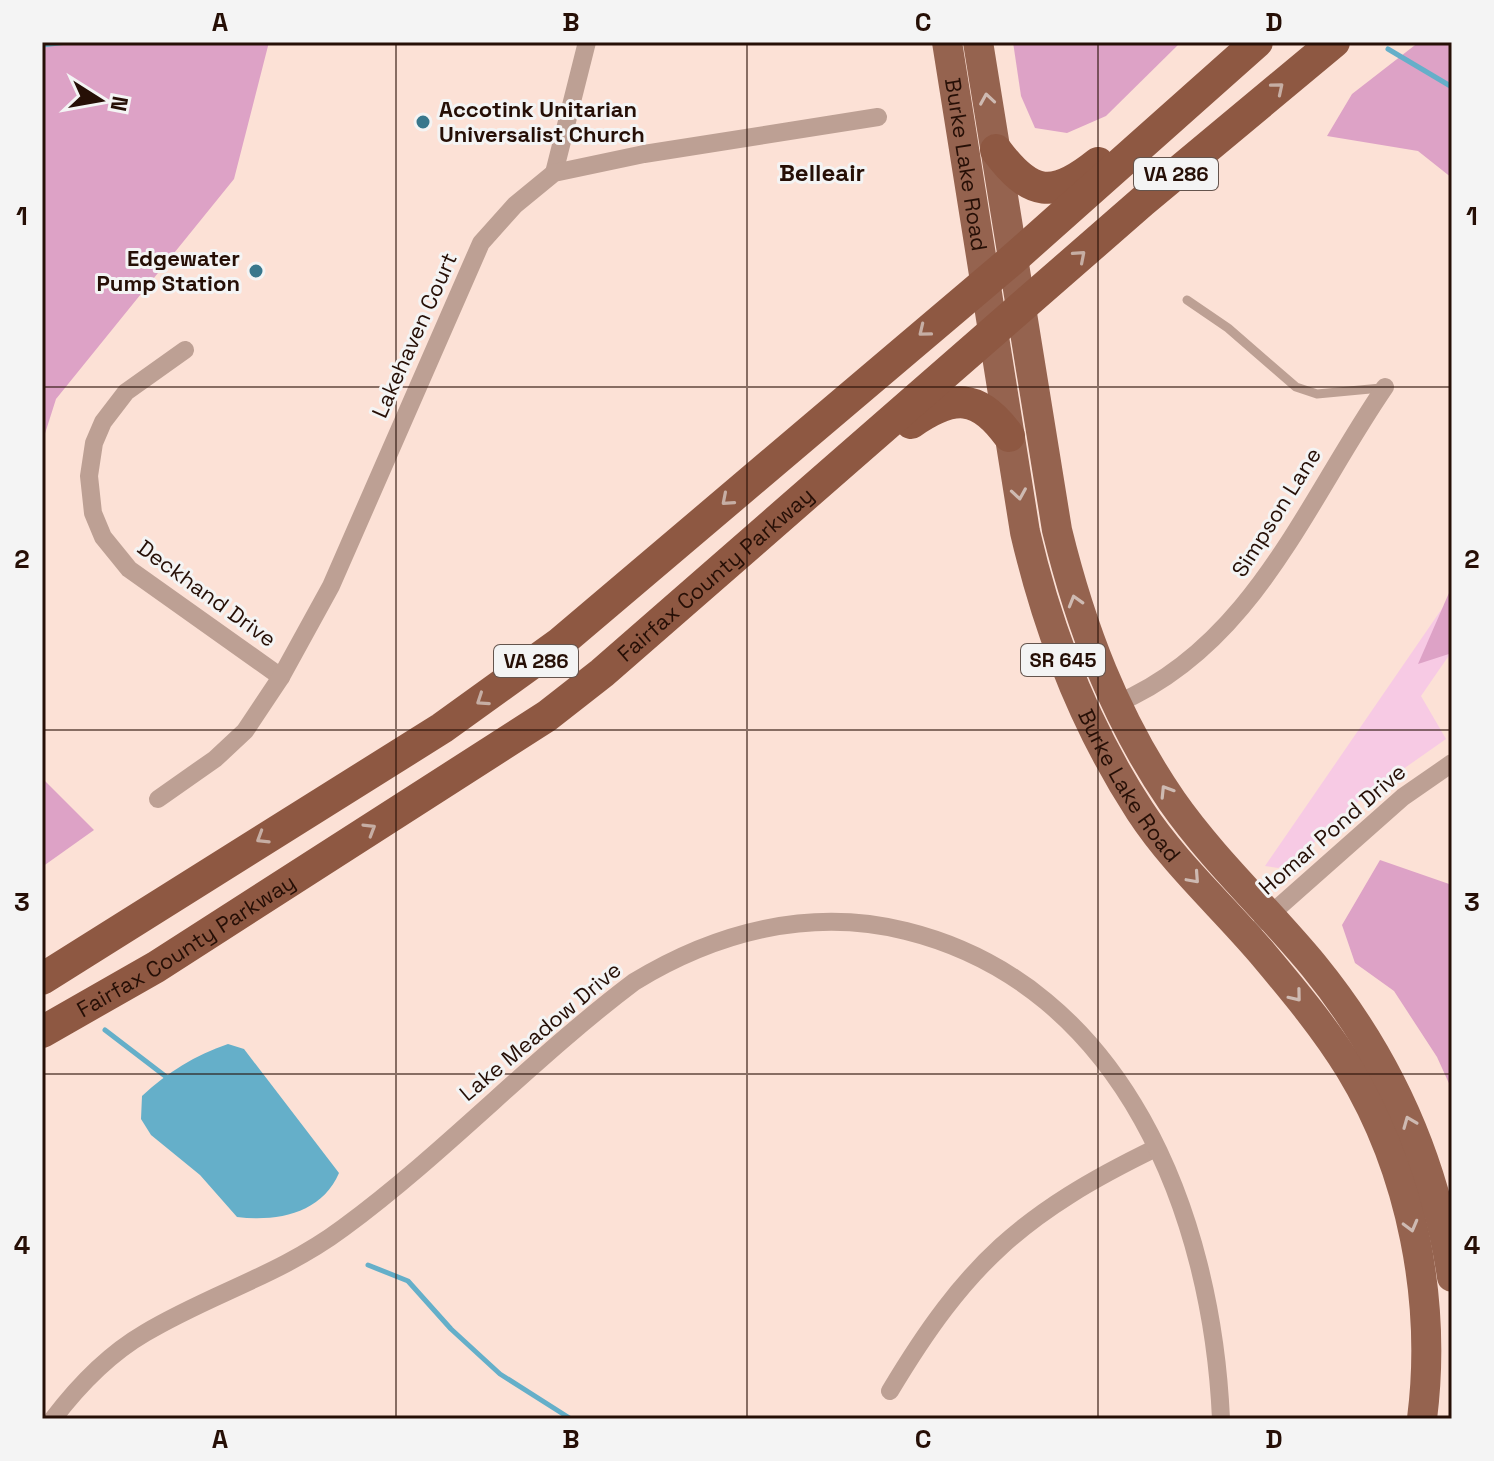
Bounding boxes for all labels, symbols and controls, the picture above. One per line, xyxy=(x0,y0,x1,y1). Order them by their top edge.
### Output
text: A xyxy=(212,5,229,39)
text: B xyxy=(562,5,580,39)
text: C xyxy=(915,5,931,39)
text: D xyxy=(1265,5,1283,39)
north arrow xyxy=(60,60,140,140)
street label: Burke Lake Road xyxy=(939,76,994,253)
one-way arrow xyxy=(1269,83,1284,98)
one-way arrow xyxy=(980,92,997,106)
text: N xyxy=(104,94,135,114)
place label: Accotink Unitarian Universalist Church xyxy=(439,95,645,148)
marker: Accotink Unitarian Universalist Church xyxy=(414,113,432,131)
district label: Belleair xyxy=(779,157,865,188)
road number: VA 286 xyxy=(1134,158,1218,190)
text: 1 xyxy=(16,199,28,233)
text: 1 xyxy=(1466,199,1478,233)
place label: Edgewater Pump Station xyxy=(97,244,240,297)
street label: Lakehaven Court xyxy=(365,248,463,422)
one-way arrow xyxy=(1070,252,1085,266)
marker: Edgewater Pump Station xyxy=(247,262,265,280)
one-way arrow xyxy=(918,322,933,336)
street label: Simpson Lane xyxy=(1225,442,1327,582)
street label: Fairfax County Parkway xyxy=(611,481,819,667)
one-way arrow xyxy=(1010,487,1027,500)
one-way arrow xyxy=(721,490,736,505)
street label: Deckhand Drive xyxy=(132,533,282,653)
text: 2 xyxy=(14,542,30,576)
text: 2 xyxy=(1464,542,1480,576)
one-way arrow xyxy=(1068,595,1084,609)
road number: SR 645 xyxy=(1021,644,1105,676)
road number: VA 286 xyxy=(494,645,578,677)
one-way arrow xyxy=(477,690,491,705)
street label: Burke Lake Road xyxy=(1072,704,1187,868)
street label: Homar Pond Drive xyxy=(1253,757,1411,901)
one-way arrow xyxy=(1161,785,1176,799)
one-way arrow xyxy=(361,823,376,839)
one-way arrow xyxy=(256,829,271,844)
street label: Fairfax County Parkway xyxy=(72,867,300,1023)
one-way arrow xyxy=(1184,868,1198,883)
text: 3 xyxy=(14,885,30,919)
text: 3 xyxy=(1464,885,1480,919)
street label: Lake Meadow Drive xyxy=(453,955,627,1107)
one-way arrow xyxy=(1286,987,1301,1001)
one-way arrow xyxy=(1403,1116,1419,1130)
one-way arrow xyxy=(1402,1219,1419,1232)
text: 4 xyxy=(14,1228,30,1262)
text: 4 xyxy=(1464,1228,1480,1262)
text: A xyxy=(212,1422,229,1456)
text: B xyxy=(562,1422,580,1456)
text: C xyxy=(915,1422,931,1456)
text: D xyxy=(1265,1422,1283,1456)

